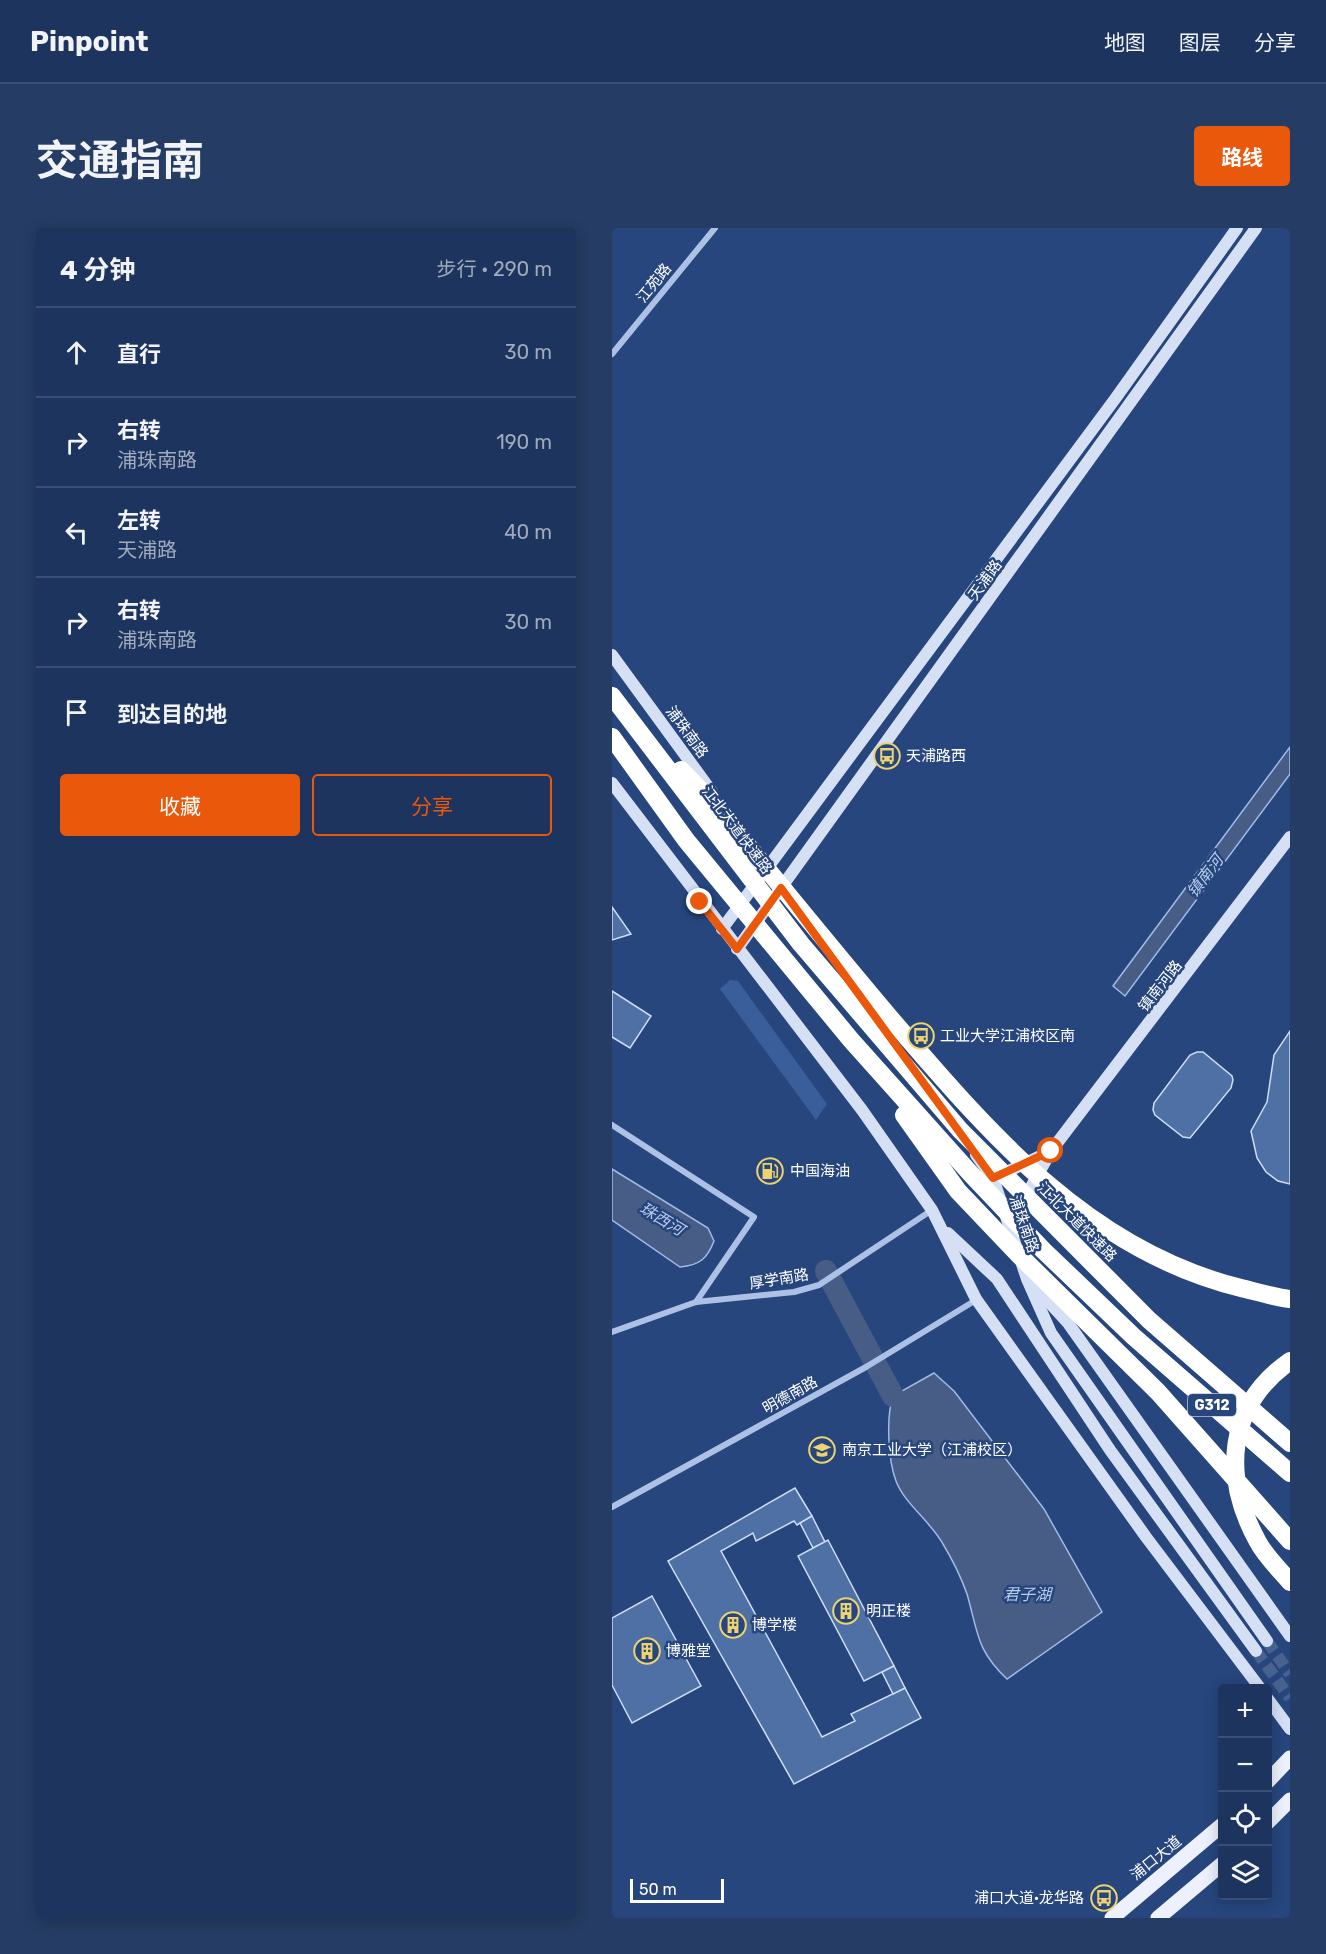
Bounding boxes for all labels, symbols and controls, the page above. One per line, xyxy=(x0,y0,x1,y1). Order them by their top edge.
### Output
text: Pinpoint xyxy=(30,25,149,58)
text: 地图 xyxy=(1104,30,1146,55)
text: 图层 xyxy=(1179,30,1221,55)
text: 分享 xyxy=(1254,30,1296,55)
button: 路线 xyxy=(1194,126,1290,186)
text: 交通指南 xyxy=(36,136,204,186)
text: 4 分钟 xyxy=(60,255,135,286)
text: 步行 · 290 m xyxy=(437,257,552,281)
street label: 江苑路 xyxy=(633,260,675,306)
icon: ahead xyxy=(60,336,93,369)
text: 30 m xyxy=(505,340,552,364)
text: 直行 xyxy=(117,341,161,368)
text: 右转 xyxy=(117,417,161,444)
icon: right xyxy=(60,426,93,459)
text: 190 m xyxy=(496,430,552,454)
text: 浦珠南路 xyxy=(117,448,197,472)
text: 左转 xyxy=(117,507,161,534)
icon: left xyxy=(60,516,93,549)
text: 40 m xyxy=(504,520,552,544)
text: 天浦路 xyxy=(117,538,177,562)
street label: 天浦路 xyxy=(964,557,1006,603)
text: 右转 xyxy=(117,597,161,624)
icon: right xyxy=(60,606,93,639)
text: 30 m xyxy=(505,610,552,634)
text: 浦珠南路 xyxy=(117,628,197,652)
icon: arrive xyxy=(60,696,93,729)
text: 到达目的地 xyxy=(117,701,227,728)
street label: 浦珠南路 xyxy=(662,702,712,762)
bus stop icon: 天浦路西 xyxy=(872,741,902,771)
place label: 天浦路西 xyxy=(906,747,966,765)
button: 收藏 xyxy=(60,774,300,836)
button: 分享 xyxy=(312,774,552,836)
street label: 江北大道快速路 xyxy=(698,783,776,877)
water label: 镇南河 xyxy=(1183,849,1229,901)
route end xyxy=(686,888,712,914)
street label: 镇南河路 xyxy=(1134,957,1186,1015)
bus stop icon: 工业大学江浦校区南 xyxy=(906,1021,936,1051)
place label: 工业大学江浦校区南 xyxy=(940,1027,1075,1045)
route start xyxy=(1037,1137,1063,1163)
fuel station icon: 中国海油 xyxy=(755,1156,785,1186)
place label: 中国海油 xyxy=(790,1162,850,1180)
street label: 江北大道快速路 xyxy=(1034,1179,1120,1265)
street label: 浦珠南路 xyxy=(1006,1193,1042,1255)
water label: 珠西河 xyxy=(637,1198,690,1241)
street label: 厚学南路 xyxy=(748,1265,810,1293)
street label: 明德南路 xyxy=(759,1373,821,1417)
road number: G312 xyxy=(1188,1394,1236,1416)
school or university icon: 南京工业大学（江浦校区） xyxy=(807,1435,837,1465)
place label: 南京工业大学（江浦校区） xyxy=(842,1441,1022,1459)
water label: 君子湖 xyxy=(1003,1585,1054,1604)
building icon: 明正楼 xyxy=(831,1596,861,1626)
place label: 明正楼 xyxy=(866,1602,911,1620)
building icon: 博学楼 xyxy=(718,1610,748,1640)
place label: 博学楼 xyxy=(752,1616,797,1634)
building icon: 博雅堂 xyxy=(632,1636,662,1666)
place label: 博雅堂 xyxy=(666,1642,711,1660)
map controls xyxy=(1218,1684,1272,1900)
button: + xyxy=(1218,1684,1272,1738)
button: − xyxy=(1218,1738,1272,1792)
button: locate xyxy=(1218,1792,1272,1846)
street label: 浦口大道 xyxy=(1127,1832,1185,1884)
button: layers xyxy=(1218,1846,1272,1900)
scale bar xyxy=(630,1876,724,1904)
text: 50 m xyxy=(639,1880,677,1899)
bus stop icon: 浦口大道·龙华路 xyxy=(1089,1883,1119,1913)
place label: 浦口大道·龙华路 xyxy=(974,1889,1084,1907)

